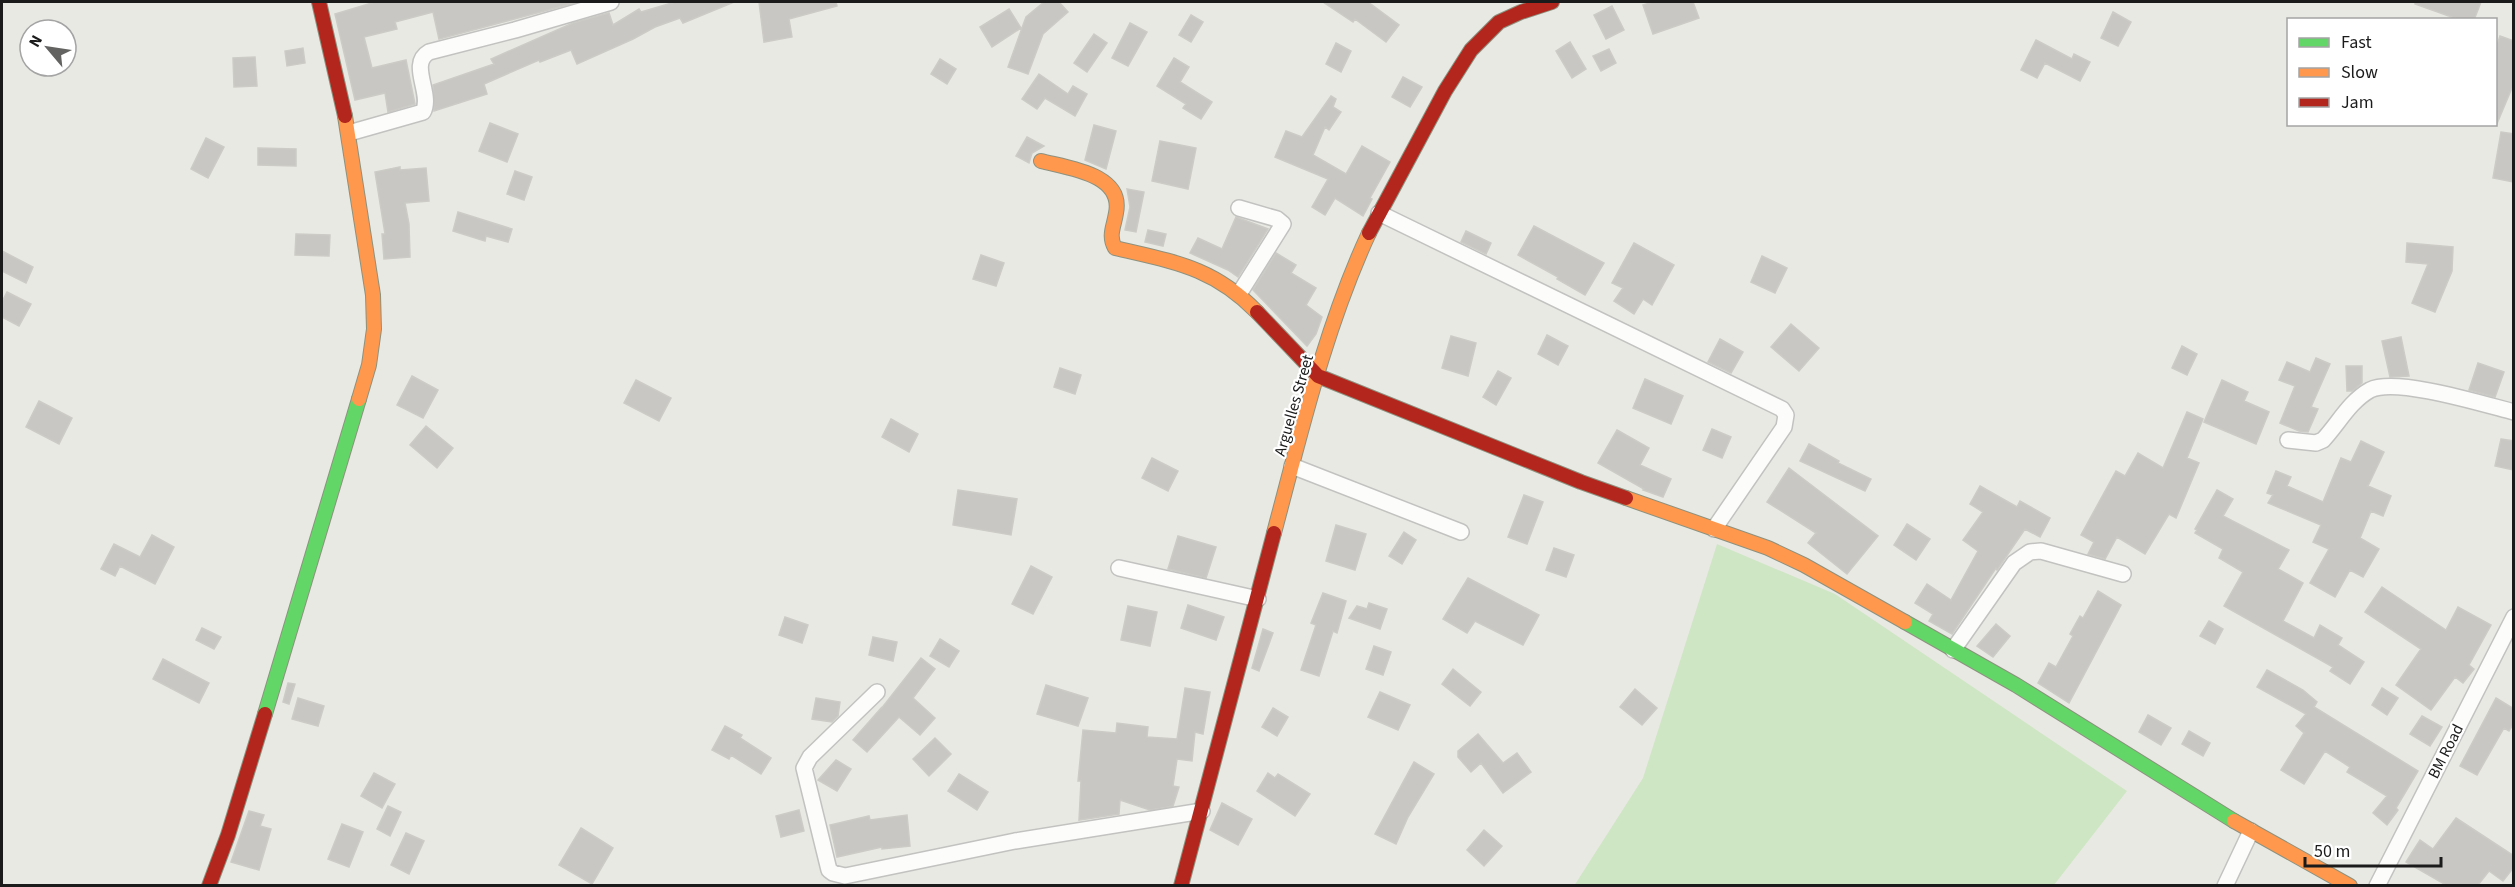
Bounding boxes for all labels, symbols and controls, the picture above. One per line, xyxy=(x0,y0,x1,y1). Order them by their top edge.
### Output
north arrow xyxy=(18,18,78,78)
legend xyxy=(2287,18,2497,126)
text: Fast xyxy=(2341,30,2372,55)
text: N xyxy=(24,31,48,51)
text: Slow xyxy=(2341,60,2378,85)
text: Jam xyxy=(2341,90,2374,115)
street label: Arguelles Street xyxy=(1269,351,1319,459)
street label: BM Road xyxy=(2423,720,2469,783)
scale bar xyxy=(2305,830,2442,868)
text: 50 m xyxy=(2314,839,2350,864)

